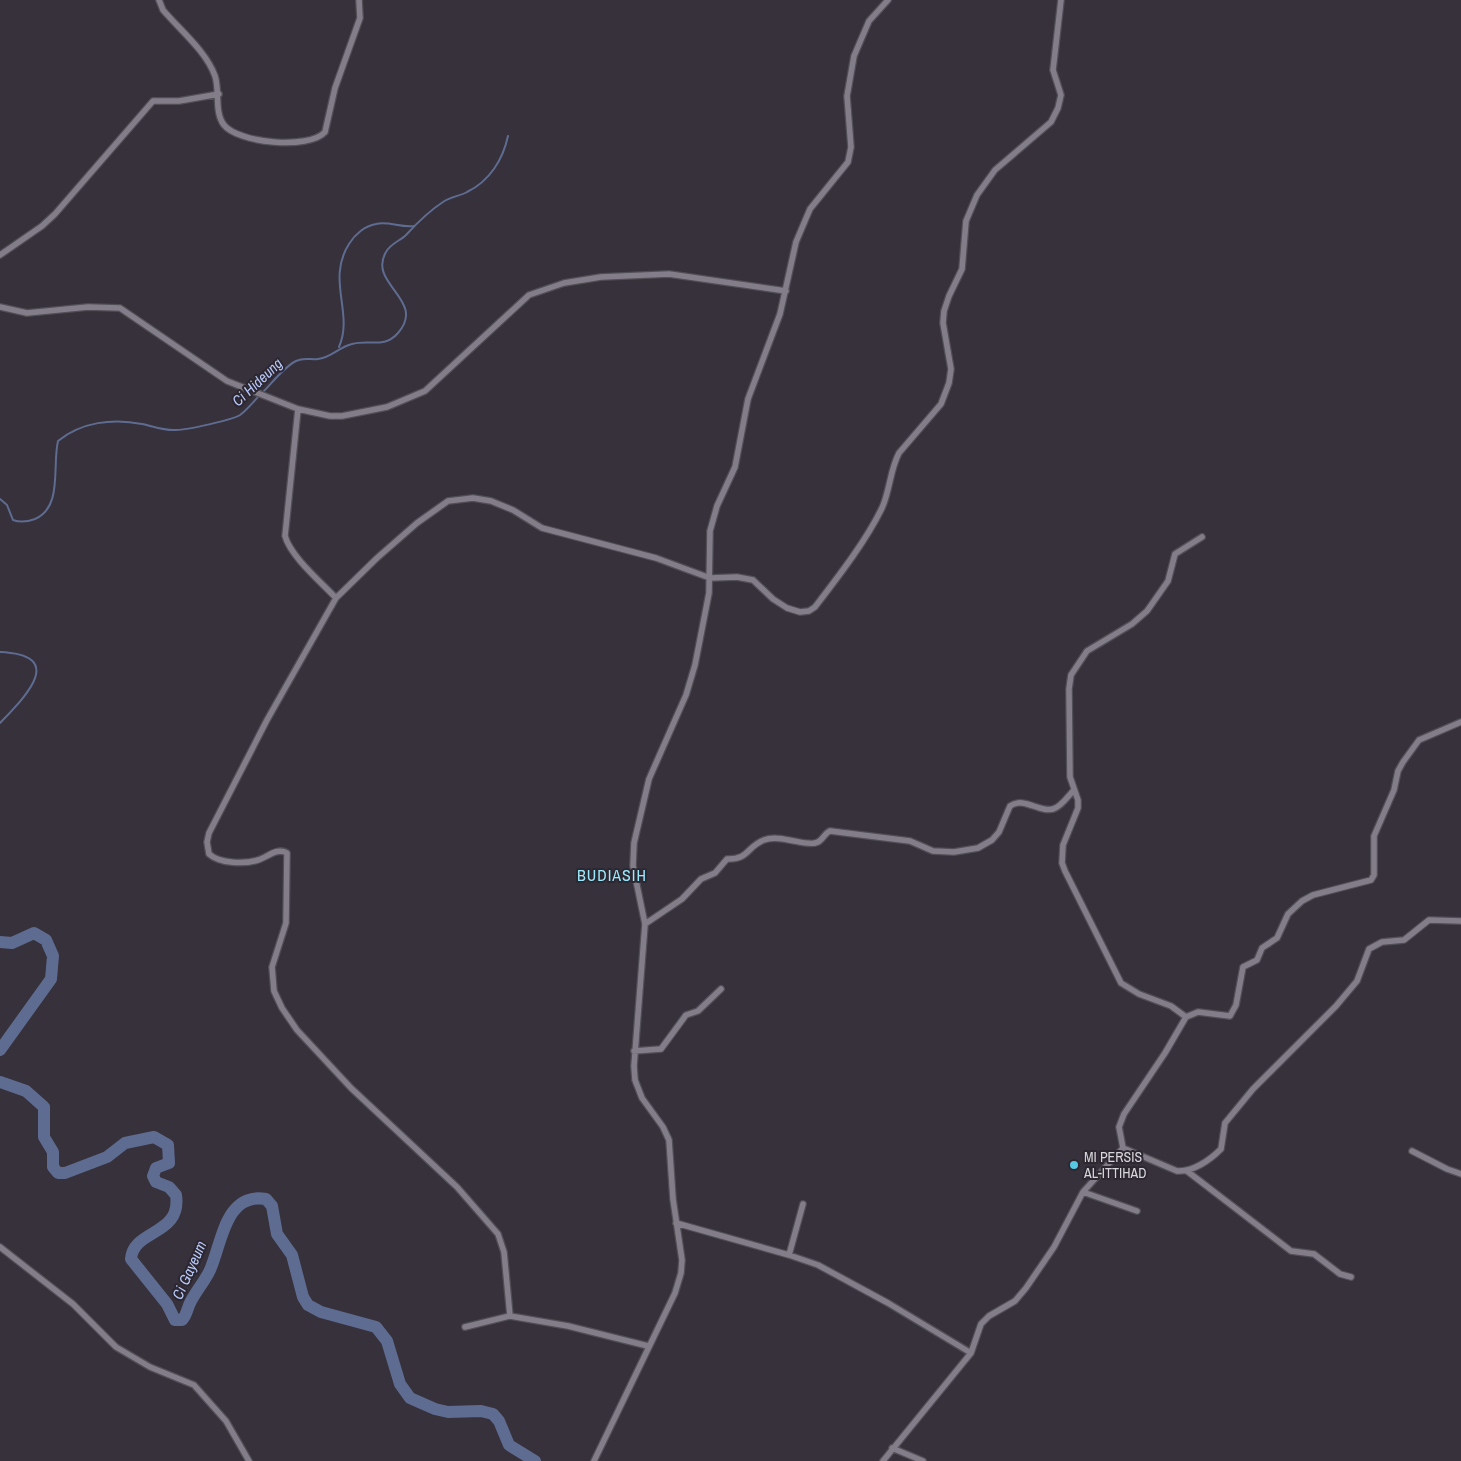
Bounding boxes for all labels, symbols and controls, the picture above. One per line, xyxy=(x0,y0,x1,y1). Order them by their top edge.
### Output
water label: Ci Hideung xyxy=(227,353,287,411)
district label: BUDIASIH xyxy=(577,864,647,886)
place label: MI PERSIS AL-ITTIHAD xyxy=(1083,1148,1147,1182)
marker: MI PERSIS AL-ITTIHAD xyxy=(1068,1159,1080,1171)
water label: Ci Gayeum xyxy=(167,1237,211,1303)

